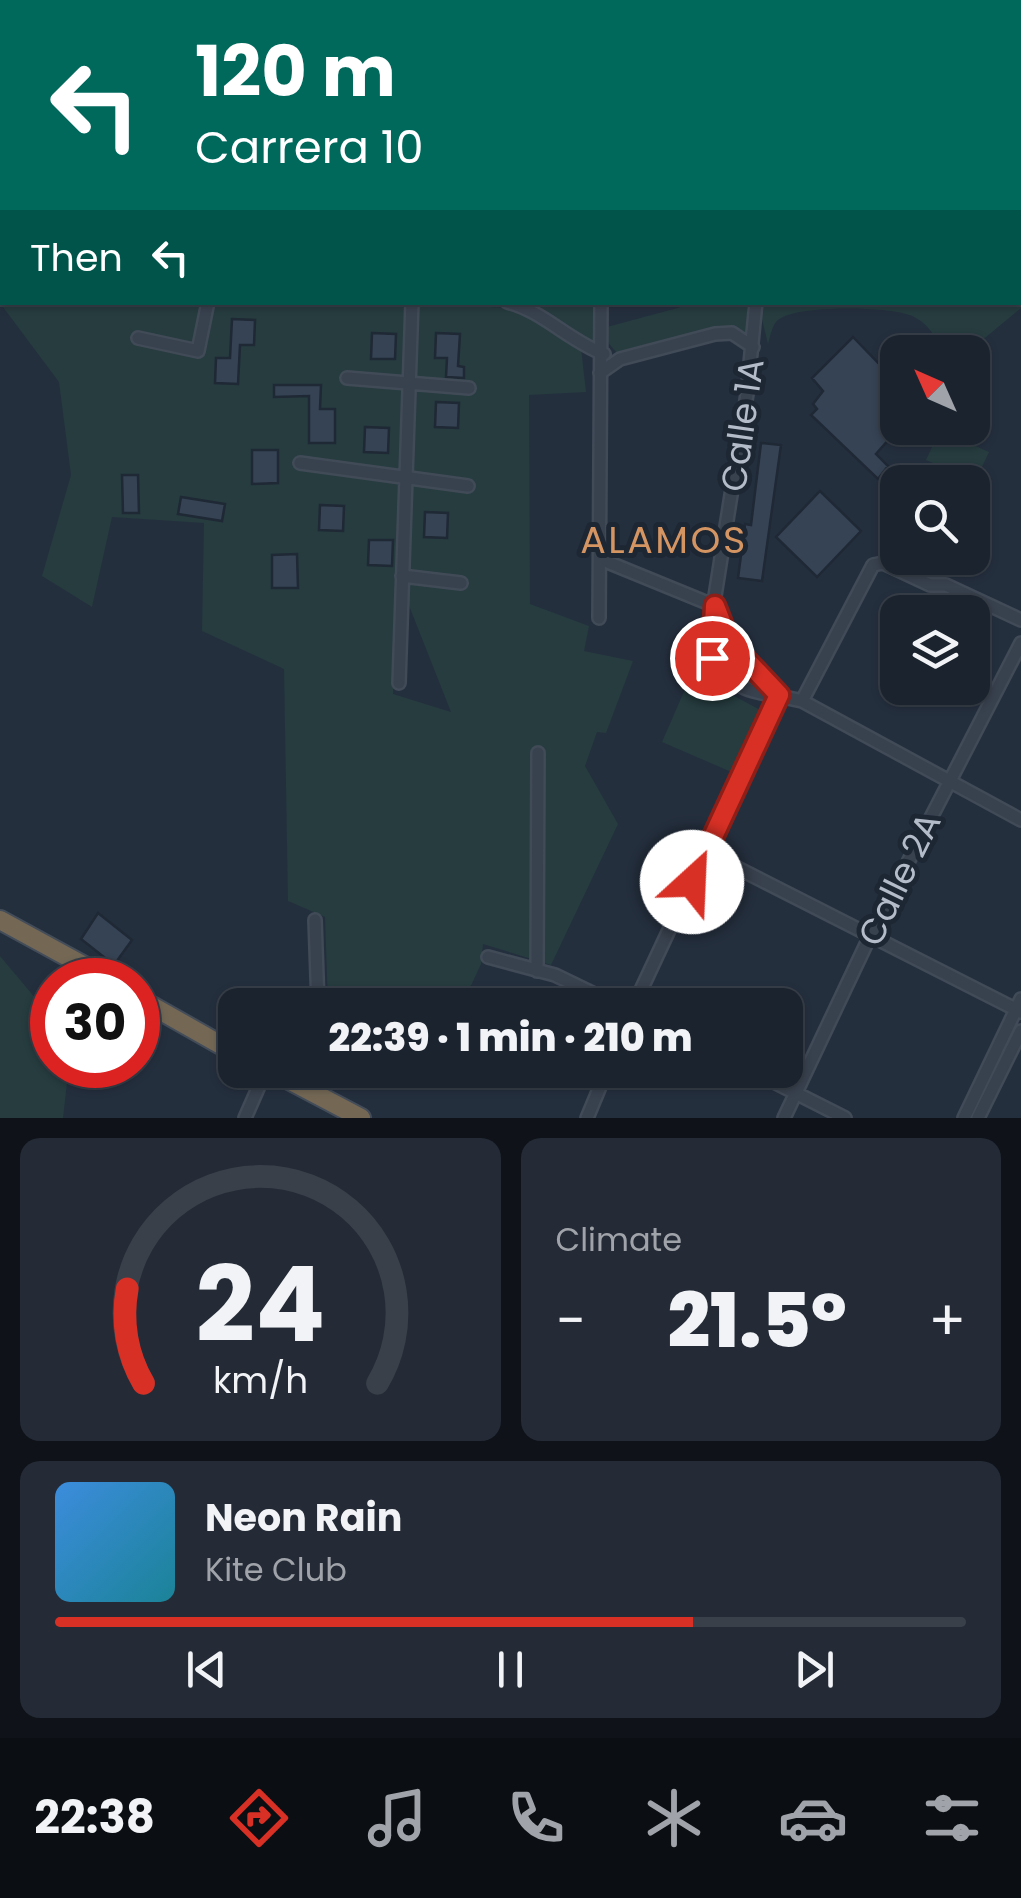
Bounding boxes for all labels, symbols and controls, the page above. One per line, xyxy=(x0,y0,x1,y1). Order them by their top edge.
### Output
text: 120 m xyxy=(195,22,396,121)
icon: left xyxy=(30,40,160,170)
text: Carrera 10 xyxy=(195,116,424,179)
icon: left xyxy=(143,230,198,285)
text: Then xyxy=(30,231,123,284)
north arrow xyxy=(880,335,990,445)
map controls xyxy=(880,335,990,705)
street label: Calle 1A xyxy=(708,355,776,495)
button: search xyxy=(880,465,990,575)
district label: ALAMOS xyxy=(580,513,748,566)
button: layers xyxy=(880,595,990,705)
pin xyxy=(670,616,755,701)
icon: arrive xyxy=(685,631,740,686)
street label: Calle 2A xyxy=(846,804,952,954)
position arrow xyxy=(640,830,744,934)
speed limit sign: 30 xyxy=(30,958,160,1088)
text: 22:39 · 1 min · 210 m xyxy=(329,1011,692,1064)
text: Climate xyxy=(556,1217,682,1262)
text: 24 xyxy=(195,1232,325,1377)
text: 21.5° xyxy=(667,1268,847,1373)
text: − xyxy=(556,1282,586,1359)
text: + xyxy=(928,1282,966,1359)
text: km/h xyxy=(213,1355,308,1406)
text: Neon Rain xyxy=(205,1491,402,1544)
text: Kite Club xyxy=(205,1547,347,1592)
icon: previous xyxy=(179,1642,234,1697)
icon: pause xyxy=(483,1642,538,1697)
icon: next xyxy=(787,1642,842,1697)
icon: directions xyxy=(224,1783,294,1853)
icon: music xyxy=(362,1783,432,1853)
icon: phone xyxy=(501,1783,571,1853)
icon: climate xyxy=(639,1783,709,1853)
icon: car xyxy=(778,1783,848,1853)
icon: filters xyxy=(917,1783,987,1853)
text: 22:38 xyxy=(34,1786,155,1849)

